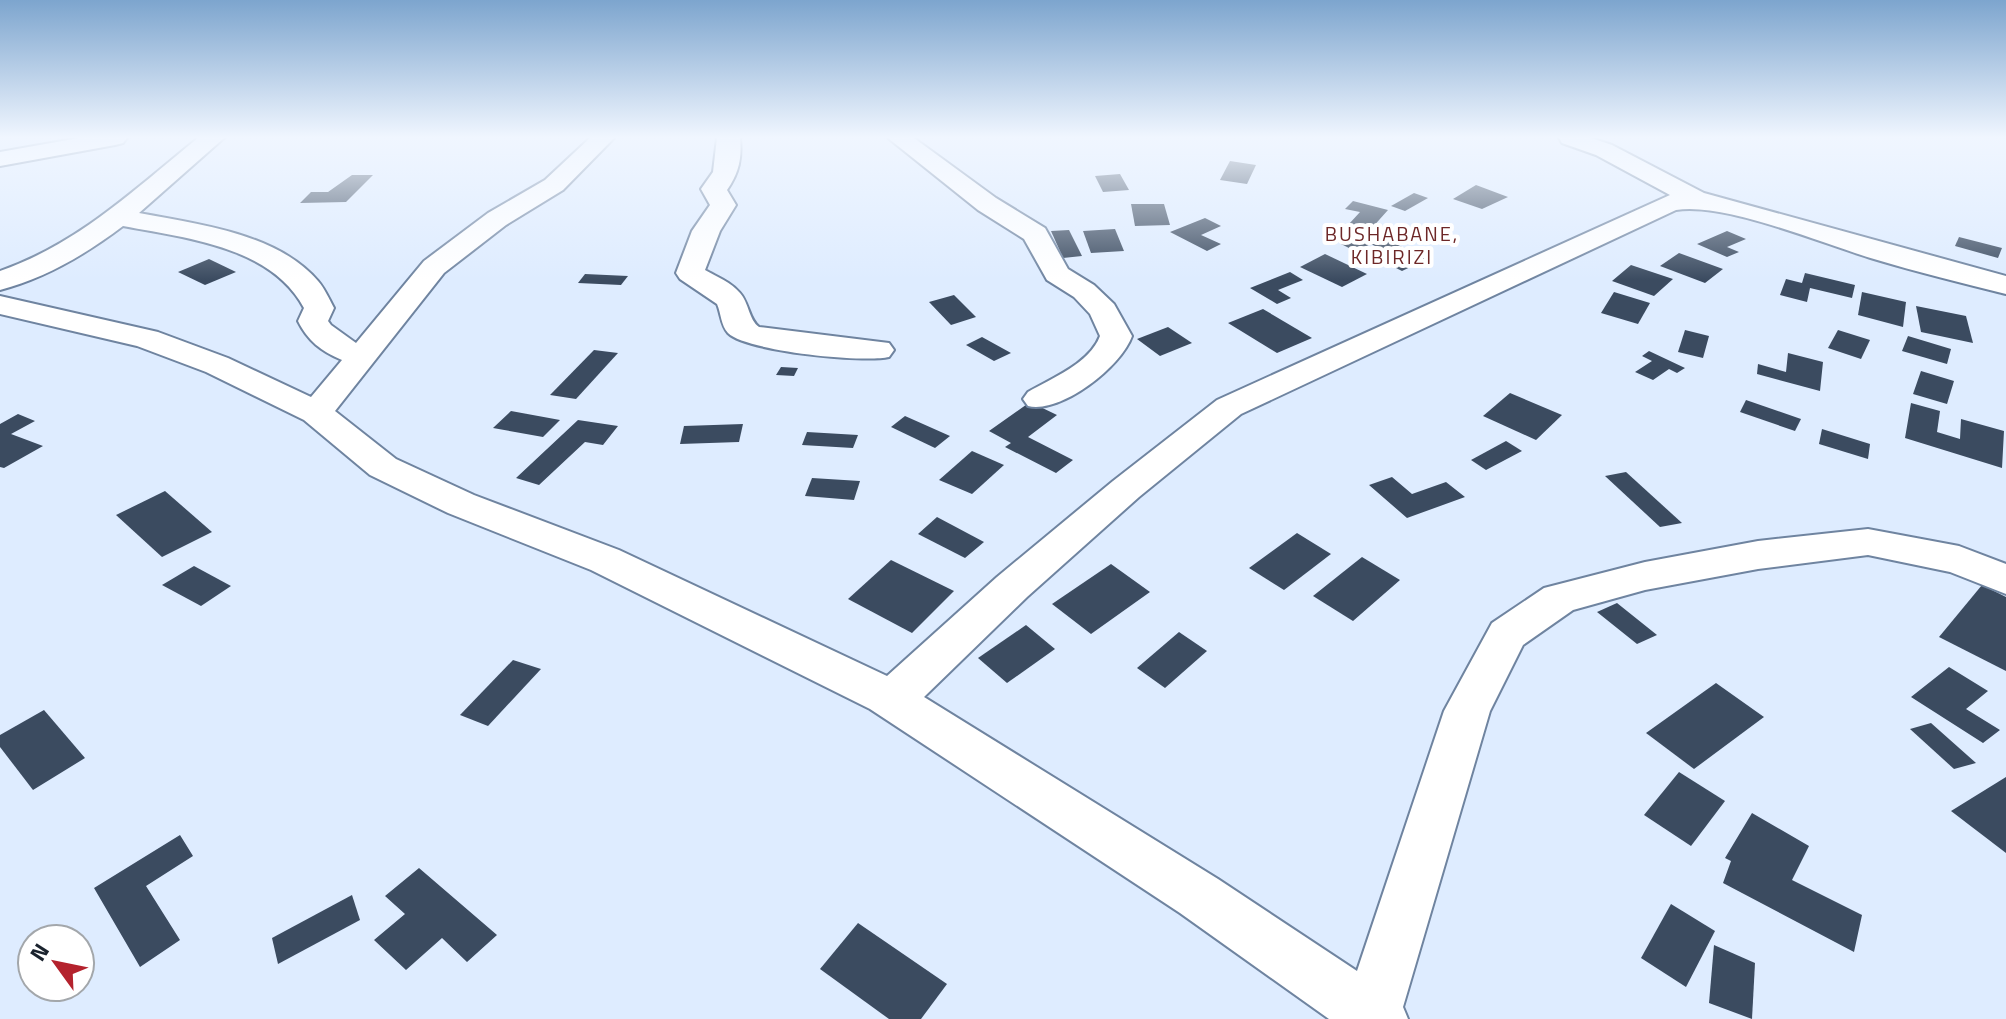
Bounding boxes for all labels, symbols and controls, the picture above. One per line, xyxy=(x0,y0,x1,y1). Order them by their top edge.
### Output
district label: BUSHABANE, KIBIRIZI xyxy=(1325,218,1459,272)
north arrow xyxy=(16,923,96,1003)
text: N xyxy=(21,936,58,968)

